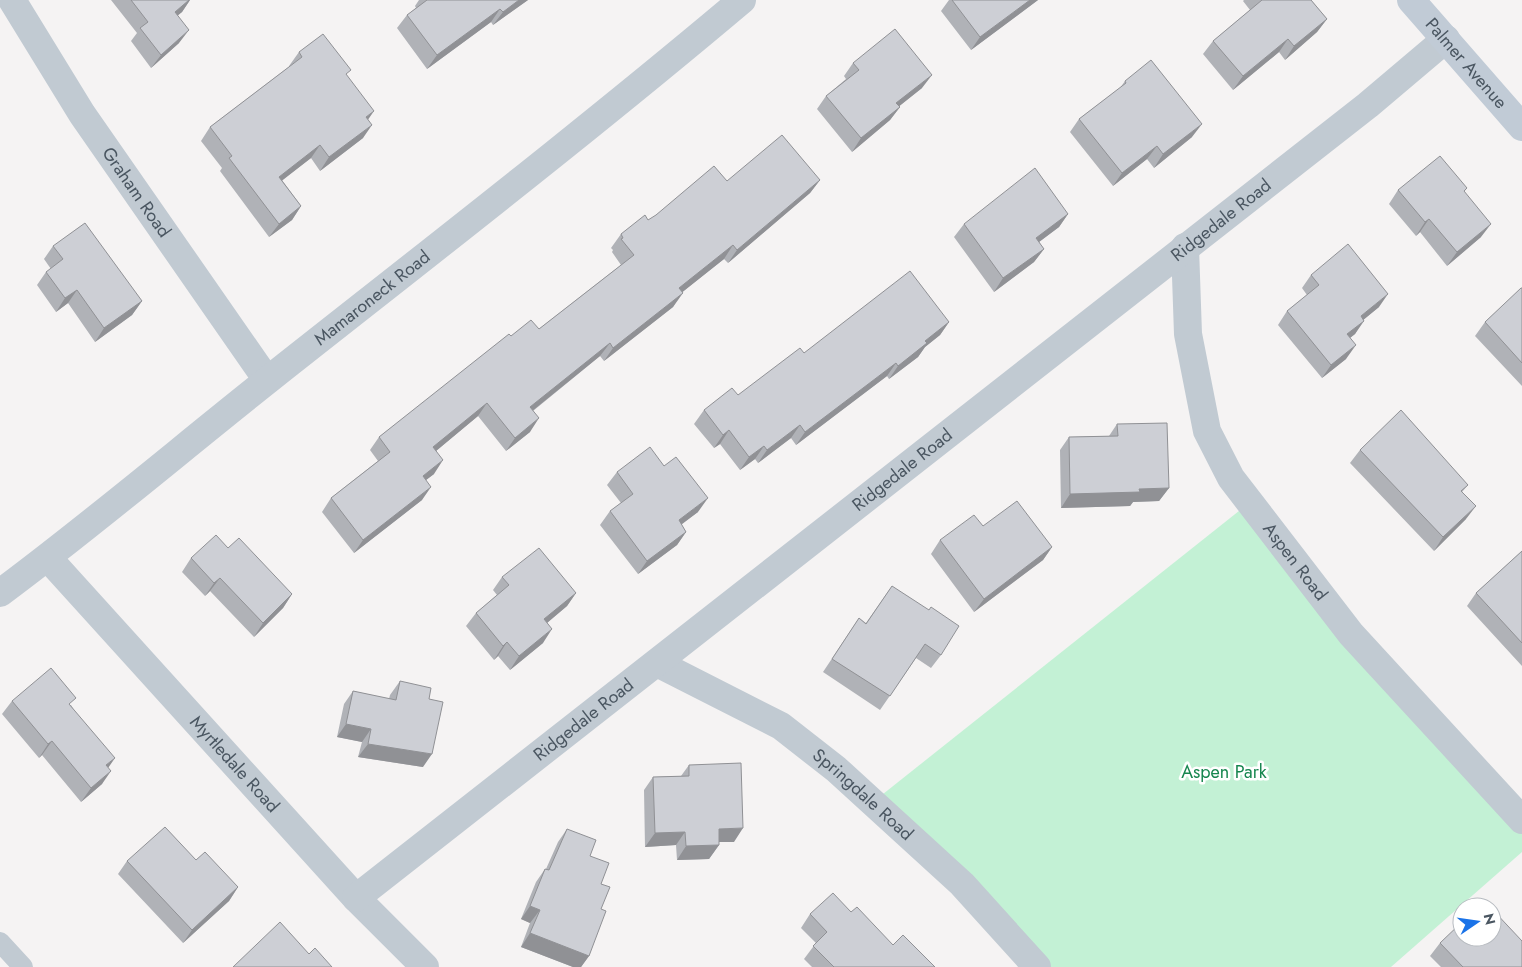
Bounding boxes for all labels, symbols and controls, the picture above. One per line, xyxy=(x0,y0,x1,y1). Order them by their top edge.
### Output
street label: Palmer Avenue xyxy=(1419,12,1513,114)
street label: Graham Road xyxy=(96,142,177,243)
street label: Ridgedale Road xyxy=(1165,173,1277,268)
street label: Mamaroneck Road xyxy=(309,244,436,352)
street label: Ridgedale Road xyxy=(847,422,958,518)
street label: Aspen Road xyxy=(1257,517,1334,606)
street label: Ridgedale Road xyxy=(528,672,639,767)
street label: Myrtledale Road xyxy=(184,710,286,818)
street label: Springdale Road xyxy=(807,742,919,847)
park label: Aspen Park xyxy=(1181,759,1267,785)
north arrow xyxy=(1452,897,1502,947)
text: N xyxy=(1479,911,1501,927)

